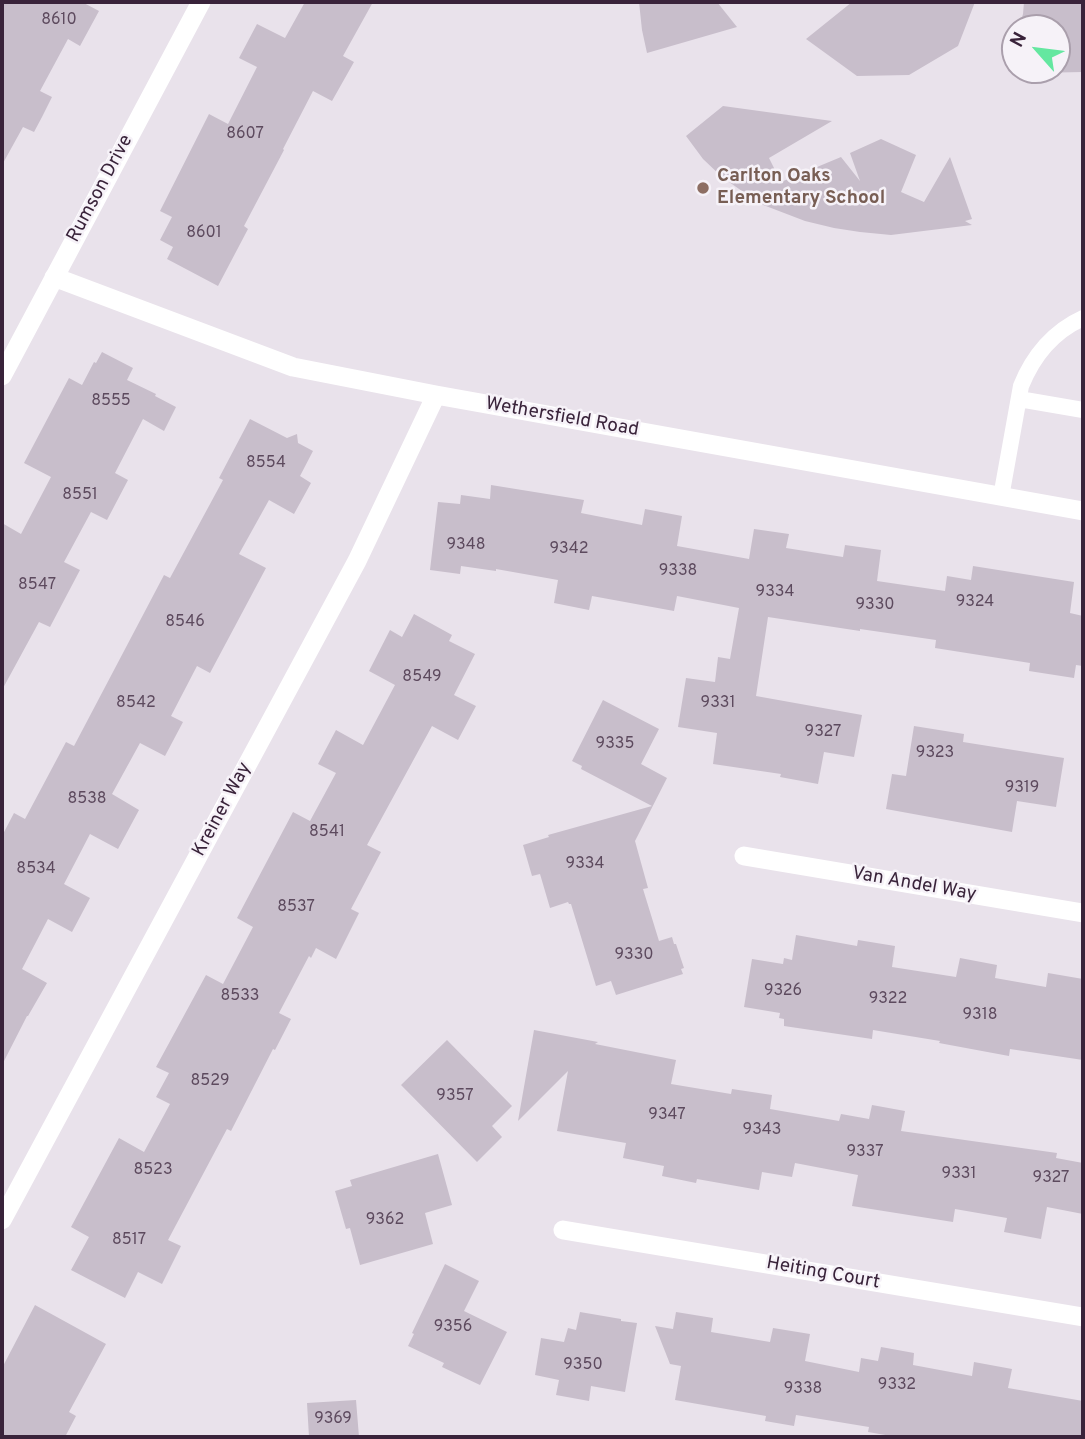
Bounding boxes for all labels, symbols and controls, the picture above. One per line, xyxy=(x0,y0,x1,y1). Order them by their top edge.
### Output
house number: 8610 xyxy=(41,11,77,31)
north arrow xyxy=(1001,14,1071,84)
text: N xyxy=(1005,28,1033,52)
house number: 8607 xyxy=(226,125,264,145)
street label: Rumson Drive xyxy=(63,131,139,247)
place label: Carlton Oaks Elementary School xyxy=(717,166,885,210)
marker: Carlton Oaks Elementary School xyxy=(695,180,711,196)
house number: 8601 xyxy=(186,224,222,244)
house number: 8555 xyxy=(91,392,131,412)
street label: Wethersfield Road xyxy=(484,393,640,443)
house number: 8554 xyxy=(246,454,286,474)
house number: 8551 xyxy=(62,486,98,506)
house number: 9348 xyxy=(447,536,485,556)
house number: 9342 xyxy=(550,540,588,560)
house number: 9338 xyxy=(659,562,697,582)
house number: 8547 xyxy=(18,576,56,596)
house number: 9334 xyxy=(756,583,794,603)
house number: 9324 xyxy=(956,593,994,613)
house number: 9330 xyxy=(856,596,894,616)
house number: 8546 xyxy=(165,613,205,633)
house number: 8549 xyxy=(402,668,442,688)
house number: 8542 xyxy=(116,694,156,714)
house number: 9331 xyxy=(701,694,735,714)
house number: 9327 xyxy=(805,723,841,743)
house number: 9335 xyxy=(596,735,634,755)
house number: 9323 xyxy=(916,744,954,764)
street label: Kreiner Way xyxy=(189,759,257,861)
house number: 9319 xyxy=(1005,779,1039,799)
house number: 8538 xyxy=(67,790,107,810)
house number: 8541 xyxy=(309,823,345,843)
house number: 9334 xyxy=(566,855,604,875)
house number: 8534 xyxy=(16,860,56,880)
street label: Van Andel Way xyxy=(850,863,978,907)
house number: 8537 xyxy=(277,898,315,918)
house number: 9330 xyxy=(615,946,653,966)
house number: 9326 xyxy=(764,982,802,1002)
house number: 8533 xyxy=(221,987,259,1007)
house number: 9322 xyxy=(869,990,907,1010)
house number: 9318 xyxy=(963,1006,997,1026)
house number: 8529 xyxy=(191,1072,229,1092)
house number: 9357 xyxy=(436,1087,474,1107)
house number: 9347 xyxy=(648,1106,686,1126)
house number: 9343 xyxy=(743,1121,781,1141)
house number: 9337 xyxy=(846,1143,884,1163)
house number: 8523 xyxy=(133,1161,173,1181)
house number: 9331 xyxy=(942,1165,976,1185)
house number: 9327 xyxy=(1033,1169,1069,1189)
house number: 9362 xyxy=(366,1211,404,1231)
house number: 8517 xyxy=(112,1231,146,1251)
street label: Heiting Court xyxy=(764,1253,882,1295)
house number: 9356 xyxy=(434,1318,472,1338)
house number: 9350 xyxy=(563,1356,603,1376)
house number: 9332 xyxy=(878,1376,916,1396)
house number: 9338 xyxy=(784,1380,822,1400)
house number: 9369 xyxy=(314,1410,352,1430)

